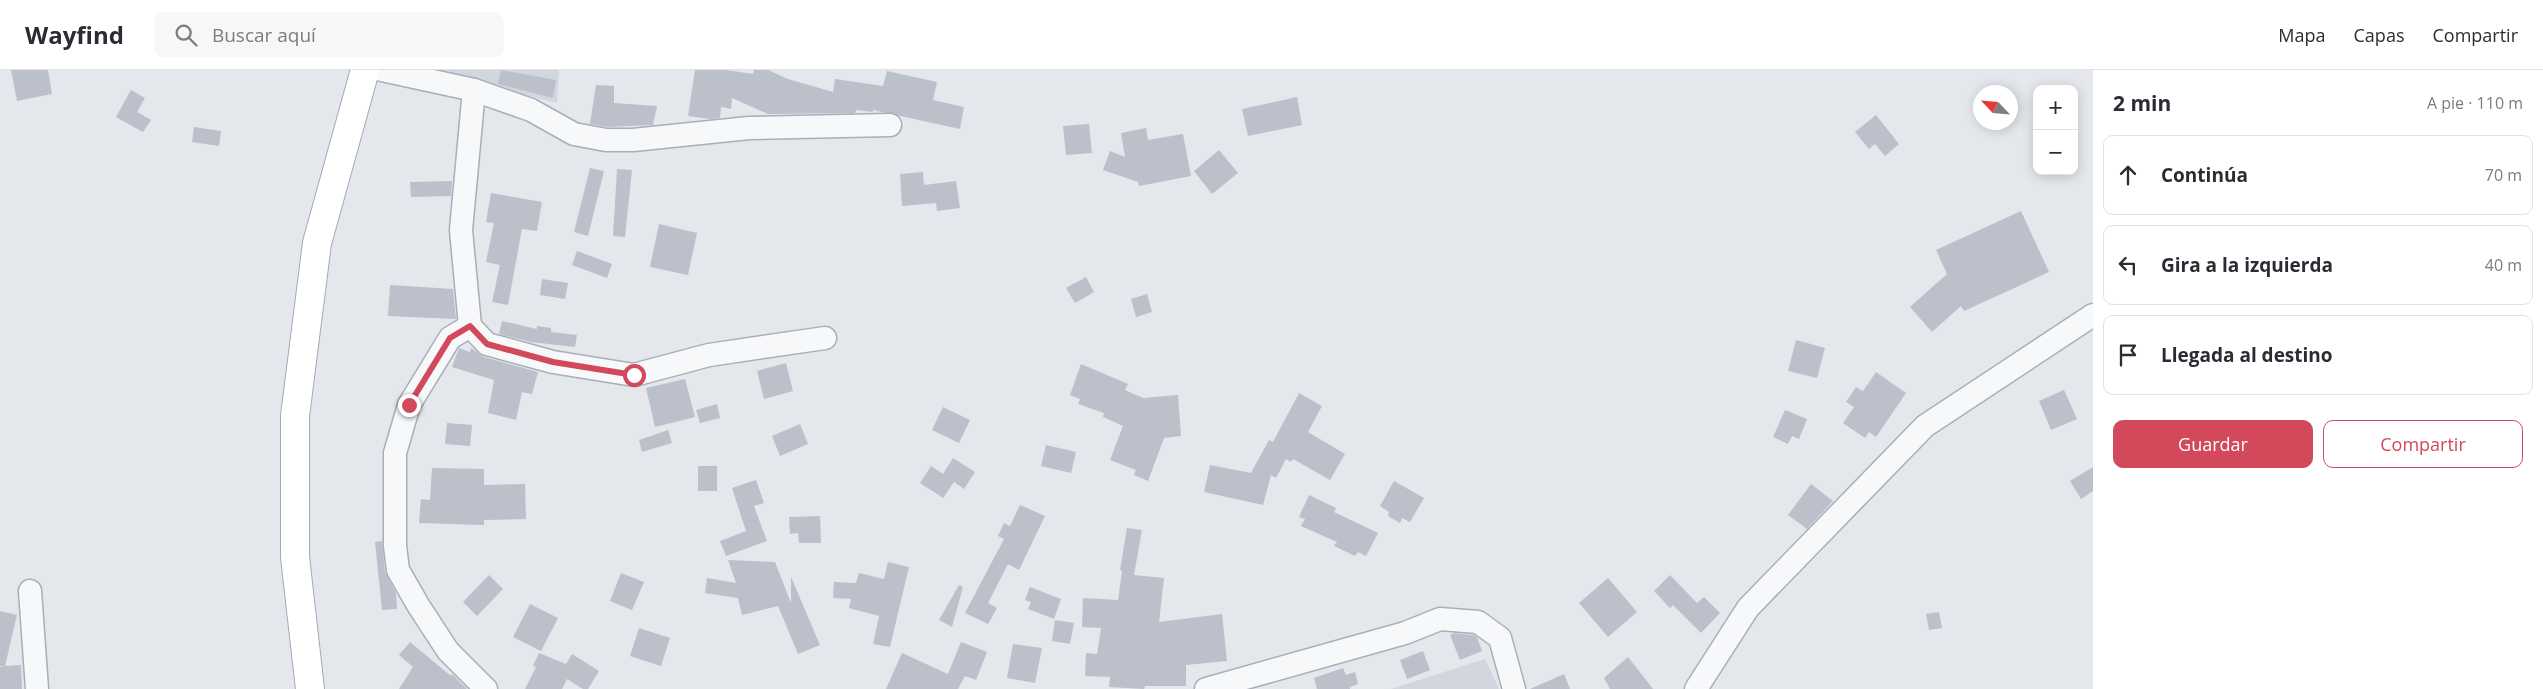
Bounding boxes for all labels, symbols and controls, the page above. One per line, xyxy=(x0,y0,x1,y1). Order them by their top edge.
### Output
search box xyxy=(154,12,504,57)
text: Wayfind xyxy=(25,18,124,51)
icon: search xyxy=(172,21,200,49)
text: Buscar aquí xyxy=(212,22,316,48)
text: Mapa xyxy=(2278,23,2326,47)
text: Capas xyxy=(2354,23,2404,47)
text: Compartir xyxy=(2432,23,2518,47)
north arrow xyxy=(1973,85,2018,130)
map controls xyxy=(2033,85,2078,175)
button: + xyxy=(2033,85,2078,130)
text: 2 min xyxy=(2113,89,2171,117)
text: A pie · 110 m xyxy=(2427,92,2523,114)
button: − xyxy=(2033,130,2078,175)
icon: ahead xyxy=(2114,161,2142,189)
text: Continúa xyxy=(2161,162,2248,188)
text: 70 m xyxy=(2485,164,2522,186)
icon: left xyxy=(2114,251,2142,279)
text: Gira a la izquierda xyxy=(2161,252,2333,278)
text: 40 m xyxy=(2485,254,2522,276)
icon: arrive xyxy=(2114,341,2142,369)
text: Llegada al destino xyxy=(2161,342,2333,368)
route start xyxy=(623,364,646,387)
route end xyxy=(398,394,421,417)
button: Guardar xyxy=(2113,420,2313,468)
button: Compartir xyxy=(2323,420,2523,468)

